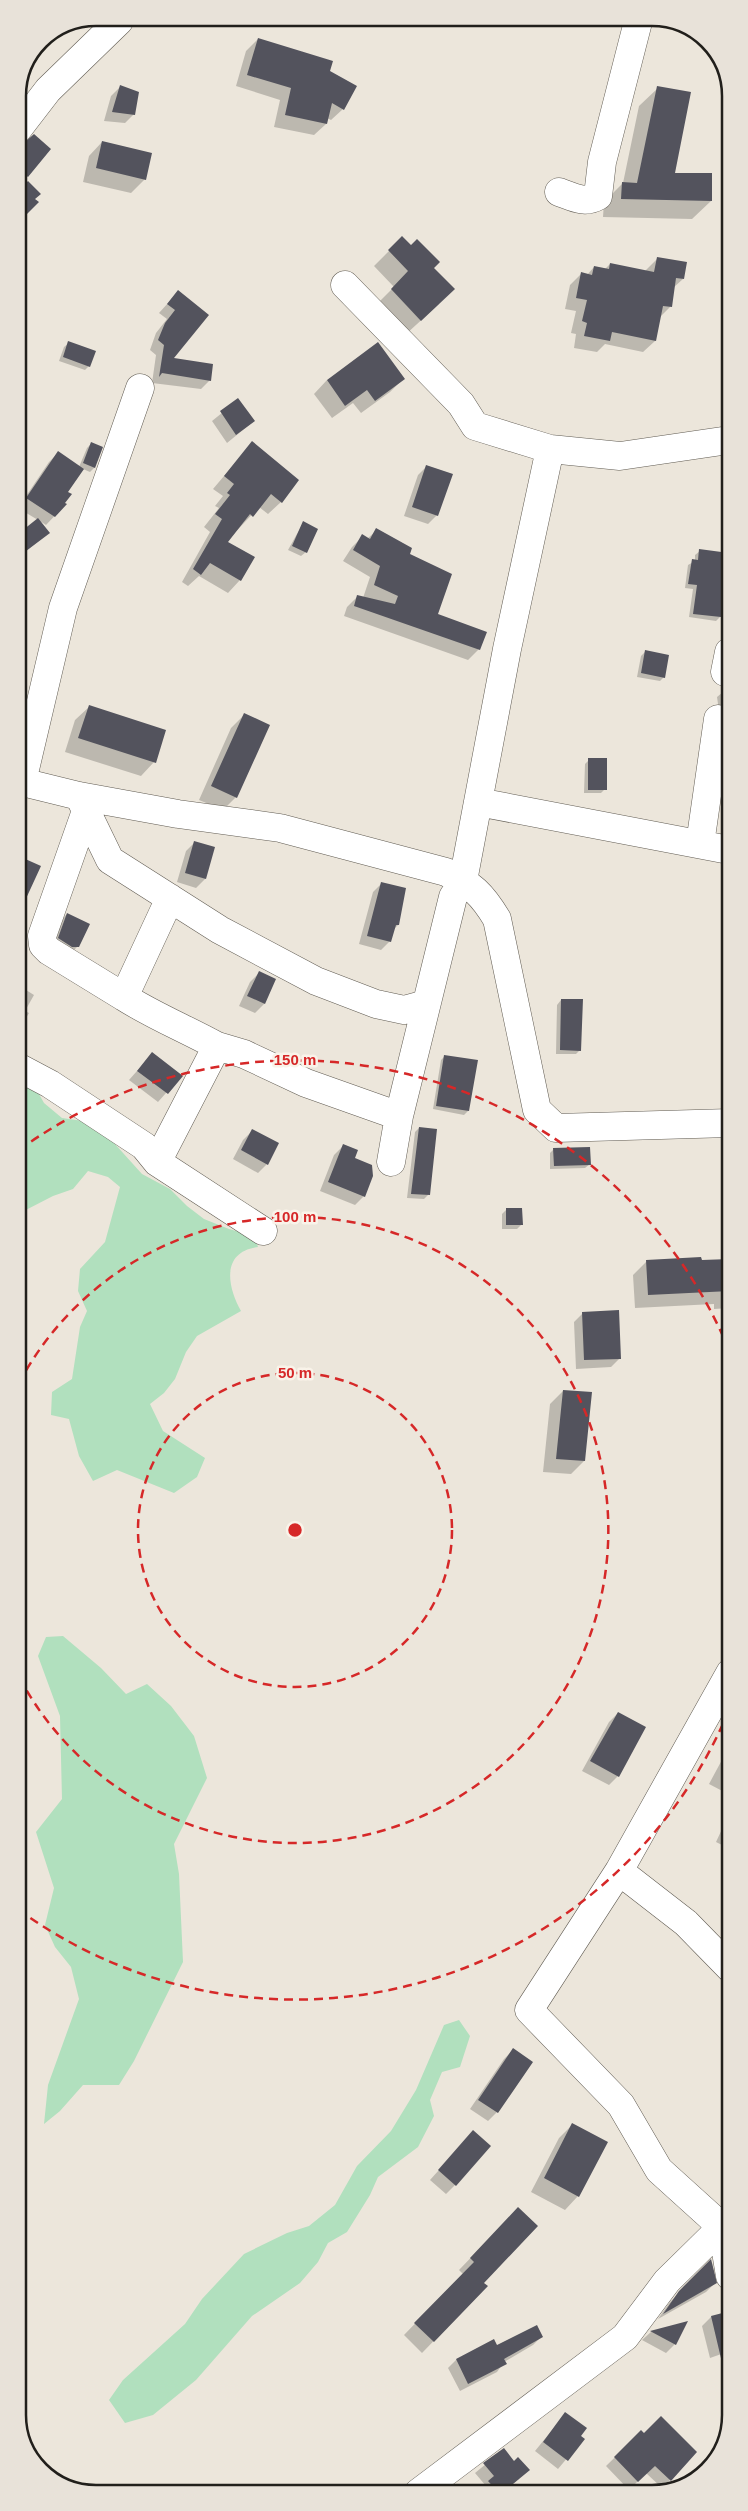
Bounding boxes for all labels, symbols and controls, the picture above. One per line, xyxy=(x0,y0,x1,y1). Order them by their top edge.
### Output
text: 150 m xyxy=(274,1051,316,1068)
text: 100 m xyxy=(274,1208,316,1225)
text: 50 m xyxy=(278,1364,312,1381)
centre of rings xyxy=(286,1521,304,1539)

